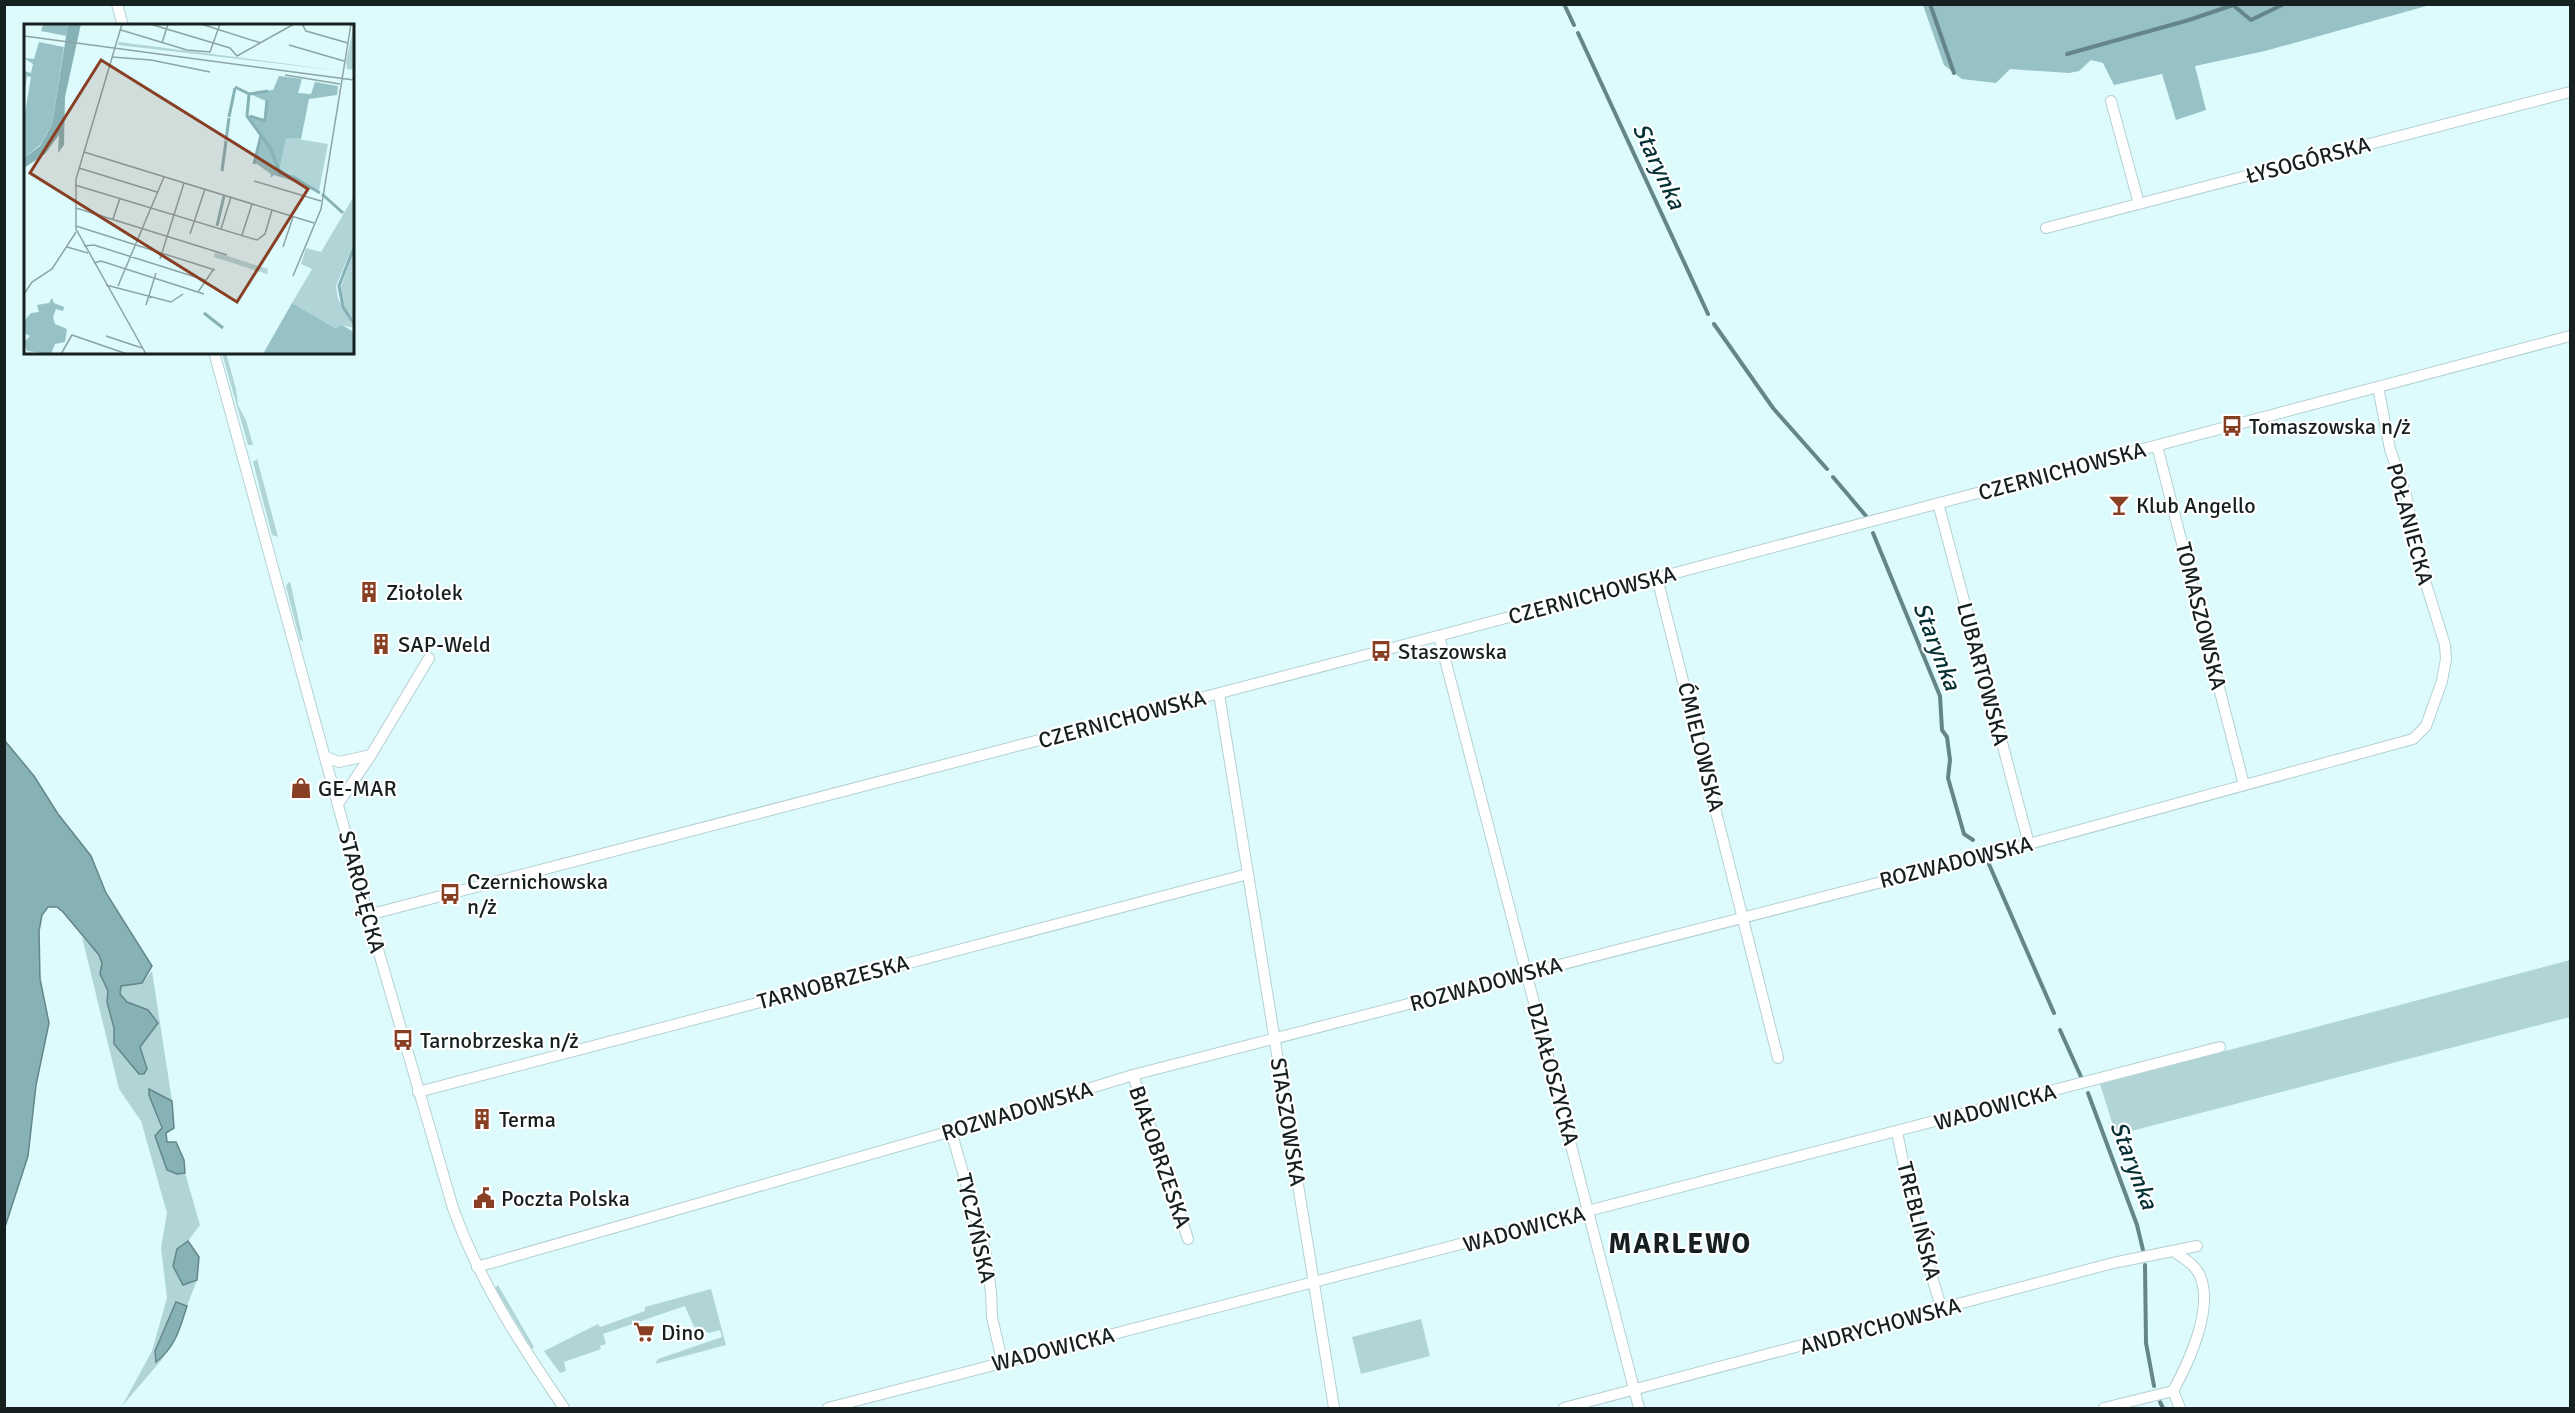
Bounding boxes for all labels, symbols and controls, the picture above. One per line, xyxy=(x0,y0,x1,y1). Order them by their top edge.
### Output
inset map xyxy=(24,24,354,354)
water label: Starynka xyxy=(1626,118,1692,215)
street label: ŁYSOGÓRSKA xyxy=(2243,130,2374,190)
place label: Tomaszowska n/ż xyxy=(2249,413,2411,440)
bus stop icon: Tomaszowska n/ż xyxy=(2220,414,2244,438)
street label: CZERNICHOWSKA xyxy=(1975,436,2149,506)
street label: POŁANIECKA xyxy=(2381,460,2439,589)
place label: Klub Angello xyxy=(2136,492,2256,519)
bar icon: Klub Angello xyxy=(2107,493,2131,517)
street label: TOMASZOWSKA xyxy=(2170,539,2233,693)
street label: CZERNICHOWSKA xyxy=(1505,560,1679,630)
place label: Ziołolek xyxy=(386,579,463,606)
building icon: Ziołolek xyxy=(357,580,381,604)
water label: Starynka xyxy=(1907,598,1968,695)
street label: LUBARTOWSKA xyxy=(1951,599,2015,749)
place label: SAP-Weld xyxy=(398,631,491,658)
building icon: SAP-Weld xyxy=(369,632,393,656)
place label: Staszowska xyxy=(1398,638,1507,665)
bus stop icon: Staszowska xyxy=(1369,639,1393,663)
street label: ĆMIELOWSKA xyxy=(1672,679,1730,815)
street label: CZERNICHOWSKA xyxy=(1035,684,1209,754)
place label: GE-MAR xyxy=(318,775,397,802)
shop icon: GE-MAR xyxy=(289,776,313,800)
street label: STAROŁĘCKA xyxy=(333,828,391,957)
street label: ROZWADOWSKA xyxy=(1877,830,2036,894)
place label: Czernichowska n/ż xyxy=(467,868,608,920)
bus stop icon: Czernichowska n/ż xyxy=(438,882,462,906)
street label: TARNOBRZESKA xyxy=(754,949,912,1015)
street label: ROZWADOWSKA xyxy=(1407,951,1566,1017)
street label: DZIAŁOSZYCKA xyxy=(1521,1000,1585,1149)
place label: Tarnobrzeska n/ż xyxy=(420,1027,579,1054)
bus stop icon: Tarnobrzeska n/ż xyxy=(391,1028,415,1052)
street label: STASZOWSKA xyxy=(1265,1056,1312,1189)
street label: ROZWADOWSKA xyxy=(938,1075,1096,1147)
street label: WADOWICKA xyxy=(1931,1078,2059,1136)
street label: BIAŁOBRZESKA xyxy=(1123,1082,1197,1232)
place label: Terma xyxy=(499,1106,556,1133)
building icon: Terma xyxy=(470,1107,494,1131)
water label: Starynka xyxy=(2104,1117,2165,1214)
street label: TREBLIŃSKA xyxy=(1891,1159,1947,1284)
street label: TYCZYŃSKA xyxy=(950,1170,1002,1286)
place label: Poczta Polska xyxy=(501,1185,630,1212)
public building icon: Poczta Polska xyxy=(472,1186,496,1210)
street label: WADOWICKA xyxy=(1460,1200,1588,1258)
district label: MARLEWO xyxy=(1608,1227,1752,1261)
street label: ANDRYCHOWSKA xyxy=(1796,1291,1964,1360)
place label: Dino xyxy=(661,1319,705,1346)
supermarket icon: Dino xyxy=(632,1320,656,1344)
street label: WADOWICKA xyxy=(989,1321,1118,1377)

